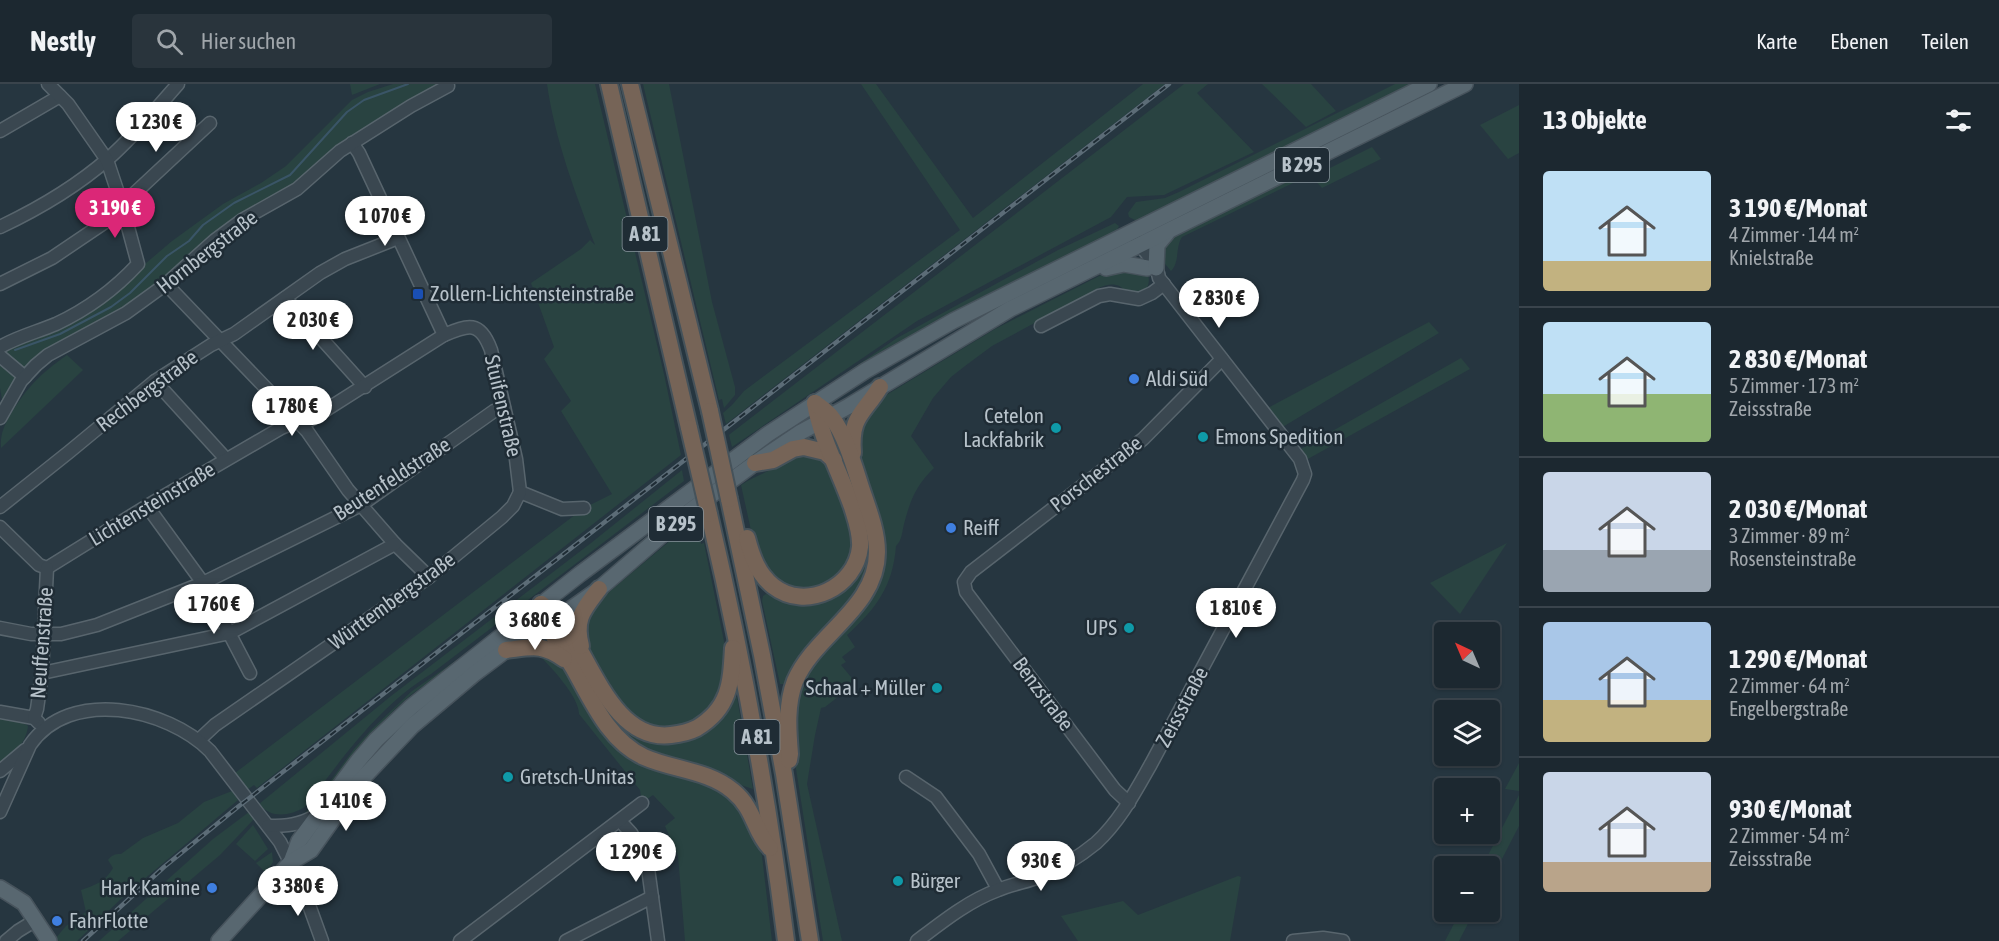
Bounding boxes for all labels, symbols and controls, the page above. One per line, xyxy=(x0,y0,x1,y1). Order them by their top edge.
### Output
search box xyxy=(132,14,552,68)
text: Nestly xyxy=(30,25,96,57)
icon: search xyxy=(153,25,186,58)
text: Hier suchen xyxy=(201,28,296,54)
text: Karte xyxy=(1756,29,1797,53)
text: Ebenen xyxy=(1830,29,1889,53)
text: Teilen xyxy=(1922,29,1969,53)
pin: 1 230 € xyxy=(101,102,211,153)
icon: filters xyxy=(1942,104,1975,137)
text: 13 Objekte xyxy=(1543,105,1647,135)
text: 1 230 € xyxy=(130,110,182,133)
road number: B 295 xyxy=(1275,148,1329,182)
pin: 3 190 € xyxy=(60,188,170,239)
text: 3 190 €/Monat xyxy=(1729,193,1867,223)
icon: home xyxy=(1591,195,1663,267)
text: 3 190 € xyxy=(89,196,141,219)
pin: 1 070 € xyxy=(330,196,440,247)
text: 1 070 € xyxy=(359,204,411,227)
street label: Hornbergstraße xyxy=(151,205,261,298)
road number: A 81 xyxy=(622,217,668,251)
text: 4 Zimmer · 144 m² xyxy=(1729,223,1859,246)
text: Knielstraße xyxy=(1729,246,1814,269)
pin: 2 830 € xyxy=(1164,278,1274,329)
place label: Zollern-Lichtensteinstraße xyxy=(430,281,634,305)
text: 2 830 € xyxy=(1193,286,1245,309)
marker: Zollern-Lichtensteinstraße xyxy=(411,287,425,301)
pin: 2 030 € xyxy=(258,300,368,351)
text: 2 030 € xyxy=(287,308,339,331)
street label: Rechbergstraße xyxy=(91,344,202,436)
text: 2 830 €/Monat xyxy=(1729,344,1867,374)
icon: home xyxy=(1591,346,1663,418)
street label: Stuifenstraße xyxy=(481,353,527,459)
place label: Aldi Süd xyxy=(1146,366,1208,390)
marker: Aldi Süd xyxy=(1127,372,1141,386)
text: 5 Zimmer · 173 m² xyxy=(1729,374,1859,397)
pin: 1 780 € xyxy=(237,386,347,437)
text: 1 780 € xyxy=(266,394,318,417)
text: Zeissstraße xyxy=(1729,397,1812,420)
place label: Cetelon Lackfabrik xyxy=(963,403,1044,451)
marker: Cetelon Lackfabrik xyxy=(1049,421,1063,435)
place label: Emons Spedition xyxy=(1215,424,1343,448)
street label: Porschestraße xyxy=(1045,430,1146,516)
marker: Emons Spedition xyxy=(1196,430,1210,444)
street label: Beutenfeldstraße xyxy=(329,432,454,525)
street label: Lichtensteinstraße xyxy=(84,456,219,550)
text: 2 030 €/Monat xyxy=(1729,494,1867,524)
icon: home xyxy=(1591,496,1663,568)
road number: B 295 xyxy=(649,507,703,541)
place label: Reiff xyxy=(963,515,1000,539)
marker: Reiff xyxy=(944,521,958,535)
text: 3 Zimmer · 89 m² xyxy=(1729,524,1850,547)
street label: Württembergstraße xyxy=(324,546,459,654)
text: Rosensteinstraße xyxy=(1729,547,1856,570)
pin: 1 760 € xyxy=(159,584,269,635)
street label: Neuffenstraße xyxy=(25,586,57,699)
pin: 1 810 € xyxy=(1181,588,1291,639)
text: 1 760 € xyxy=(188,592,240,615)
text: 1 810 € xyxy=(1210,596,1262,619)
pin: 3 680 € xyxy=(480,600,590,651)
text: 3 680 € xyxy=(509,608,561,631)
place label: UPS xyxy=(1086,615,1117,639)
marker: UPS xyxy=(1122,621,1136,635)
north arrow xyxy=(1434,622,1500,688)
map controls xyxy=(1434,622,1500,922)
text: 1 290 €/Monat xyxy=(1729,644,1867,674)
icon: home xyxy=(1591,646,1663,718)
street label: Benzstraße xyxy=(1008,652,1079,735)
street label: Zeissstraße xyxy=(1150,662,1212,751)
text: 2 Zimmer · 64 m² xyxy=(1729,674,1850,697)
place label: Schaal + Müller xyxy=(806,675,926,699)
marker: Schaal + Müller xyxy=(930,681,944,695)
text: Engelbergstraße xyxy=(1729,697,1848,720)
button: layers xyxy=(1434,700,1500,766)
road number: A 81 xyxy=(734,720,780,754)
place label: Gretsch-Unitas xyxy=(520,764,634,788)
marker: Gretsch-Unitas xyxy=(501,770,515,784)
button: + xyxy=(1434,778,1500,844)
pin: 1 410 € xyxy=(291,781,401,832)
text: 1 410 € xyxy=(320,789,372,812)
text: 930 €/Monat xyxy=(1729,794,1852,824)
icon: home xyxy=(1591,796,1663,868)
text: 2 Zimmer · 54 m² xyxy=(1729,824,1850,847)
pin: 1 290 € xyxy=(581,832,691,883)
text: 1 290 € xyxy=(610,840,662,863)
pin: 930 € xyxy=(999,841,1083,892)
text: Zeissstraße xyxy=(1729,847,1812,870)
text: 930 € xyxy=(1021,849,1061,872)
button: − xyxy=(1434,856,1500,922)
pin: 3 380 € xyxy=(243,866,353,917)
place label: Bürger xyxy=(910,868,961,892)
text: 3 380 € xyxy=(272,874,324,897)
marker: Bürger xyxy=(891,874,905,888)
place label: Hark Kamine xyxy=(100,875,200,899)
marker: Hark Kamine xyxy=(205,881,219,895)
place label: FahrFlotte xyxy=(69,908,148,932)
marker: FahrFlotte xyxy=(50,914,64,928)

